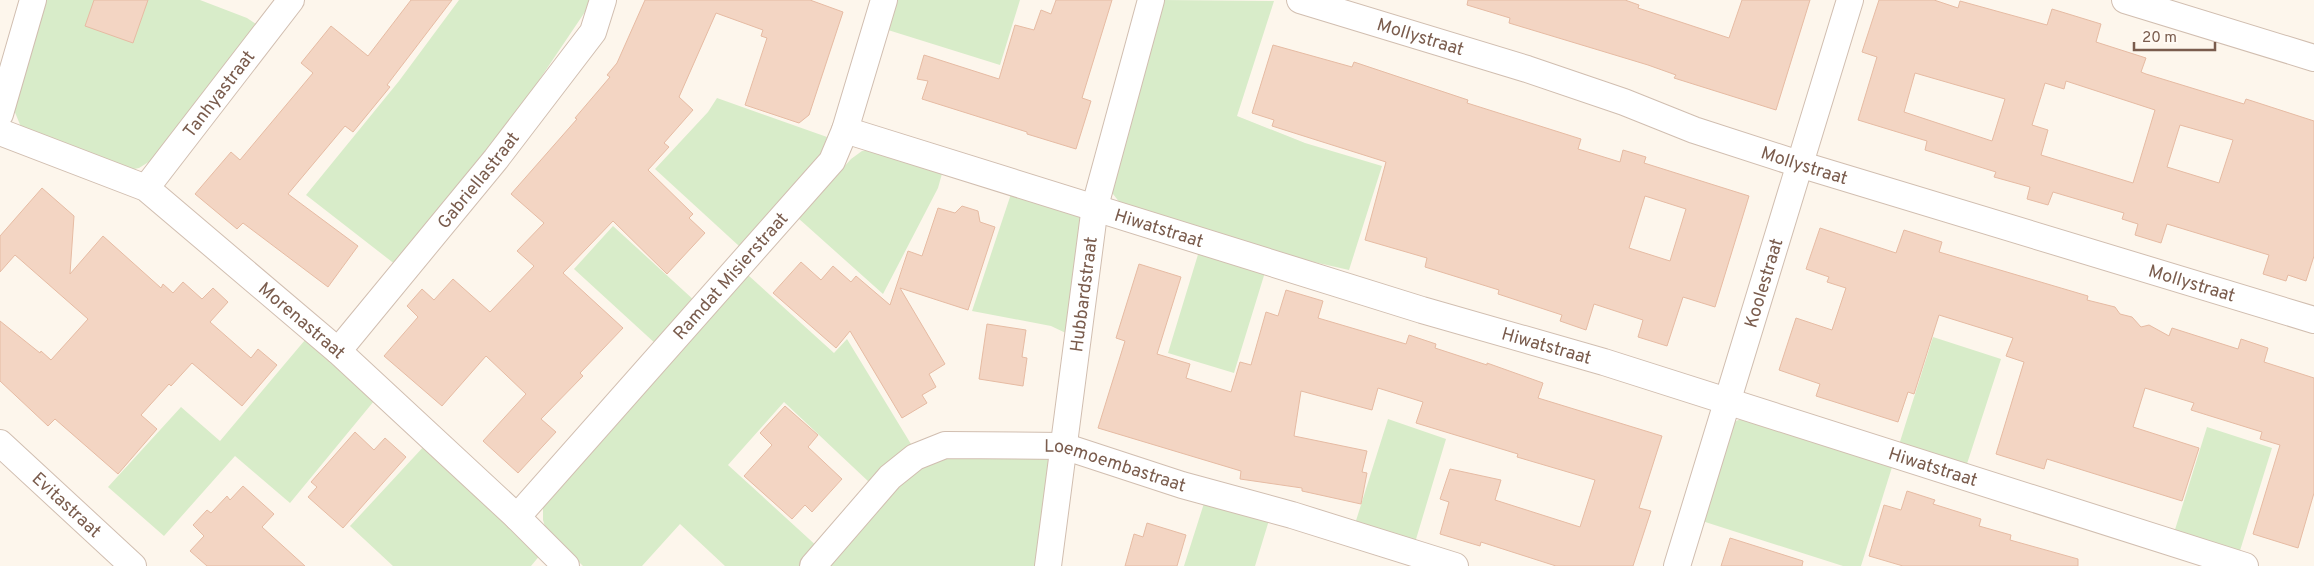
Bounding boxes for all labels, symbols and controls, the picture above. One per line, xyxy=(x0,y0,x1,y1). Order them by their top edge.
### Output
street label: Mollystraat xyxy=(1374,14,1466,62)
scale bar xyxy=(2134,20,2215,52)
text: 20 m xyxy=(2142,29,2177,48)
street label: Tanhyastraat xyxy=(179,46,261,143)
street label: Gabriellastraat xyxy=(433,128,526,234)
street label: Mollystraat xyxy=(1758,142,1850,191)
street label: Hiwatstraat xyxy=(1111,205,1206,254)
street label: Ramdat Misierstraat xyxy=(669,208,794,345)
street label: Hubbardstraat xyxy=(1066,235,1104,354)
street label: Koolestraat xyxy=(1740,236,1789,331)
street label: Mollystraat xyxy=(2145,260,2238,308)
street label: Morenastraat xyxy=(253,278,349,365)
street label: Hiwatstraat xyxy=(1499,323,1594,371)
street label: Loemoembastraat xyxy=(1044,436,1188,498)
street label: Hiwatstraat xyxy=(1885,443,1980,493)
street label: Evitastraat xyxy=(26,468,105,544)

